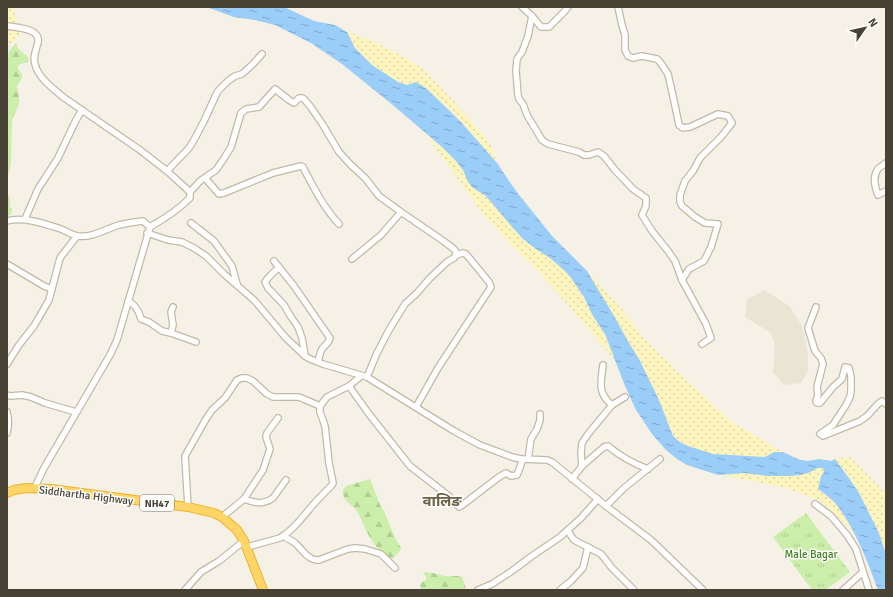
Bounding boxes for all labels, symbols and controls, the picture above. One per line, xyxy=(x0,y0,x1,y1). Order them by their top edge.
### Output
north arrow xyxy=(845,8,885,48)
text: N xyxy=(865,16,880,29)
street label: Siddhartha Highway xyxy=(38,483,135,508)
district label: वालिङ xyxy=(422,492,462,510)
road number: NH47 xyxy=(140,495,174,511)
park label: Male Bagar xyxy=(784,548,838,561)

